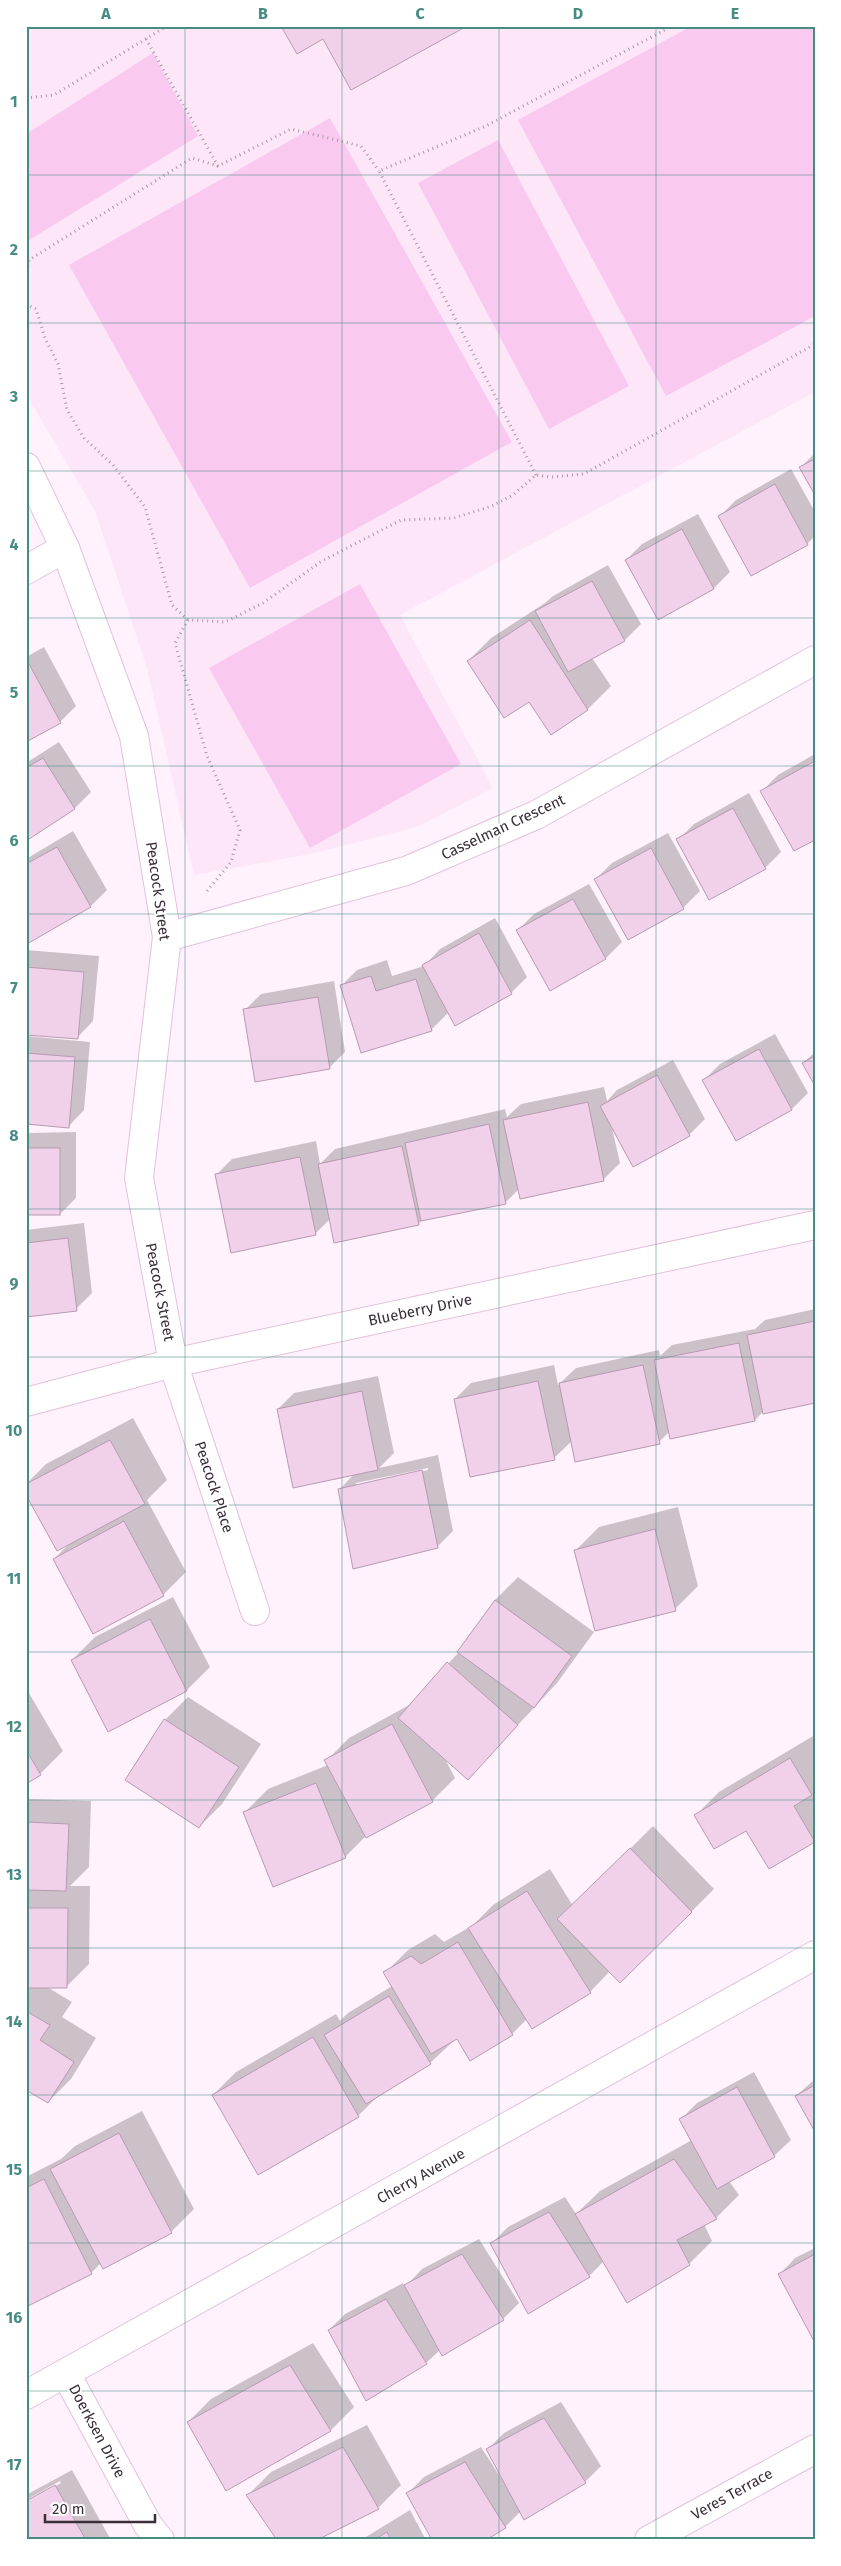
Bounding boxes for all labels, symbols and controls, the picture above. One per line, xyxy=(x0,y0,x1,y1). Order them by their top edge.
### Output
text: A xyxy=(100,4,111,23)
text: B xyxy=(258,4,268,23)
text: C xyxy=(415,4,425,23)
text: D xyxy=(573,4,583,23)
text: E xyxy=(731,4,739,23)
text: 1 xyxy=(10,92,18,111)
text: 2 xyxy=(10,240,18,259)
text: 3 xyxy=(9,387,18,406)
text: 4 xyxy=(9,535,19,554)
text: 5 xyxy=(10,683,19,702)
street label: Casselman Crescent xyxy=(438,790,568,864)
text: 6 xyxy=(9,831,19,850)
street label: Peacock Street xyxy=(142,840,174,942)
text: 7 xyxy=(10,978,18,997)
text: 8 xyxy=(9,1126,19,1145)
street label: Peacock Street xyxy=(142,1241,178,1343)
text: 9 xyxy=(10,1274,19,1293)
street label: Blueberry Drive xyxy=(366,1290,474,1330)
text: 10 xyxy=(6,1421,22,1440)
street label: Peacock Place xyxy=(191,1439,237,1535)
text: 11 xyxy=(7,1569,21,1588)
text: 12 xyxy=(6,1717,22,1736)
text: 13 xyxy=(6,1865,22,1884)
text: 14 xyxy=(6,2012,22,2031)
street label: Cherry Avenue xyxy=(374,2144,468,2208)
text: 15 xyxy=(6,2160,22,2179)
text: 16 xyxy=(6,2308,22,2327)
street label: Doerksen Drive xyxy=(65,2381,129,2481)
text: 17 xyxy=(7,2455,22,2474)
street label: Veres Terrace xyxy=(688,2464,776,2524)
scale bar xyxy=(45,2491,155,2523)
text: 20 m xyxy=(52,2500,85,2518)

